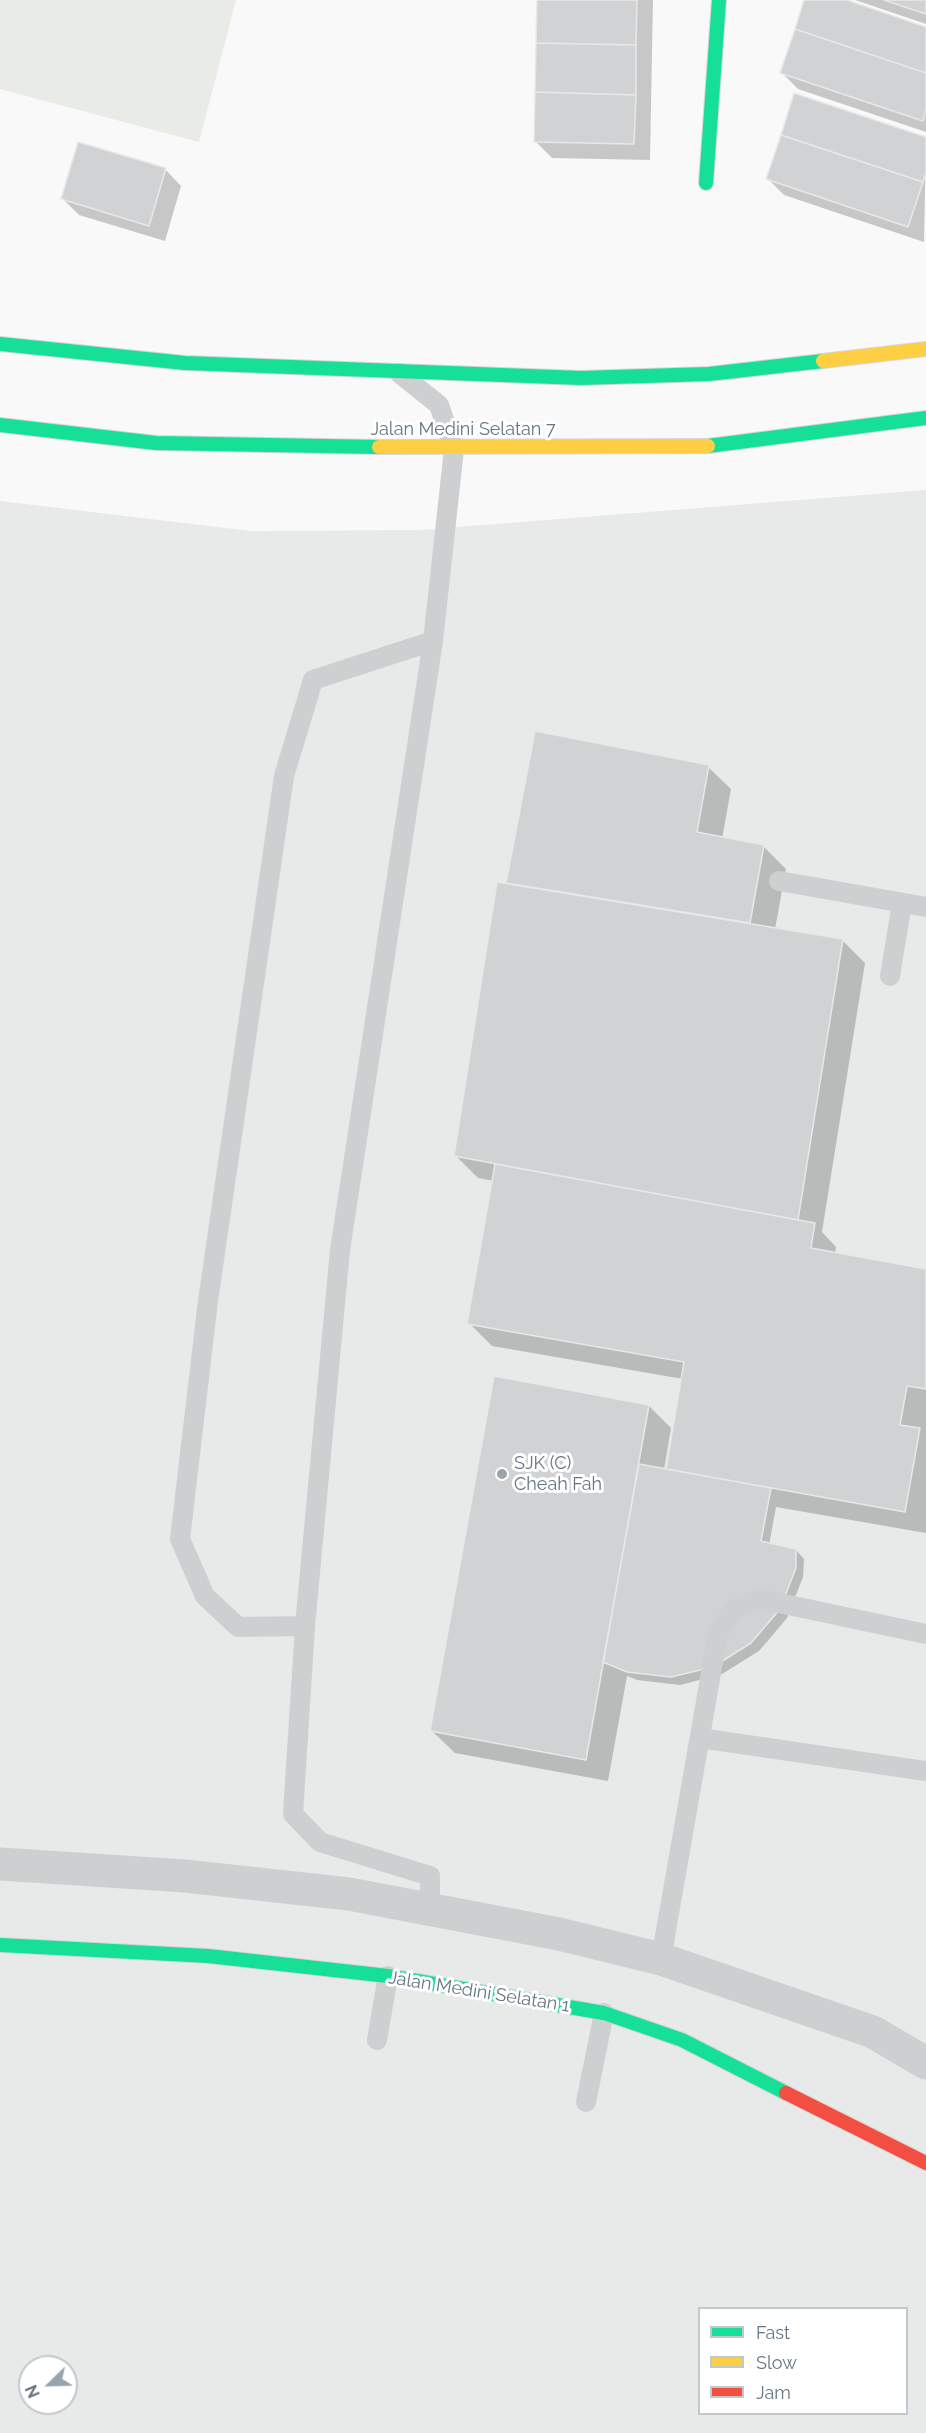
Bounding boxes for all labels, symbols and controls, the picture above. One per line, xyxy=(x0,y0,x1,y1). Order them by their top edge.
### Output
street label: Jalan Medini Selatan 7 xyxy=(370,419,556,441)
place label: SJK (C) Cheah Fah xyxy=(514,1453,602,1496)
marker: SJK (C) Cheah Fah xyxy=(495,1467,509,1481)
street label: Jalan Medini Selatan 1 xyxy=(387,1967,571,2017)
legend xyxy=(698,2307,908,2415)
text: Fast xyxy=(756,2322,790,2343)
text: Slow xyxy=(756,2352,797,2373)
north arrow xyxy=(18,2355,78,2415)
text: N xyxy=(22,2382,44,2401)
text: Jam xyxy=(756,2382,791,2403)

